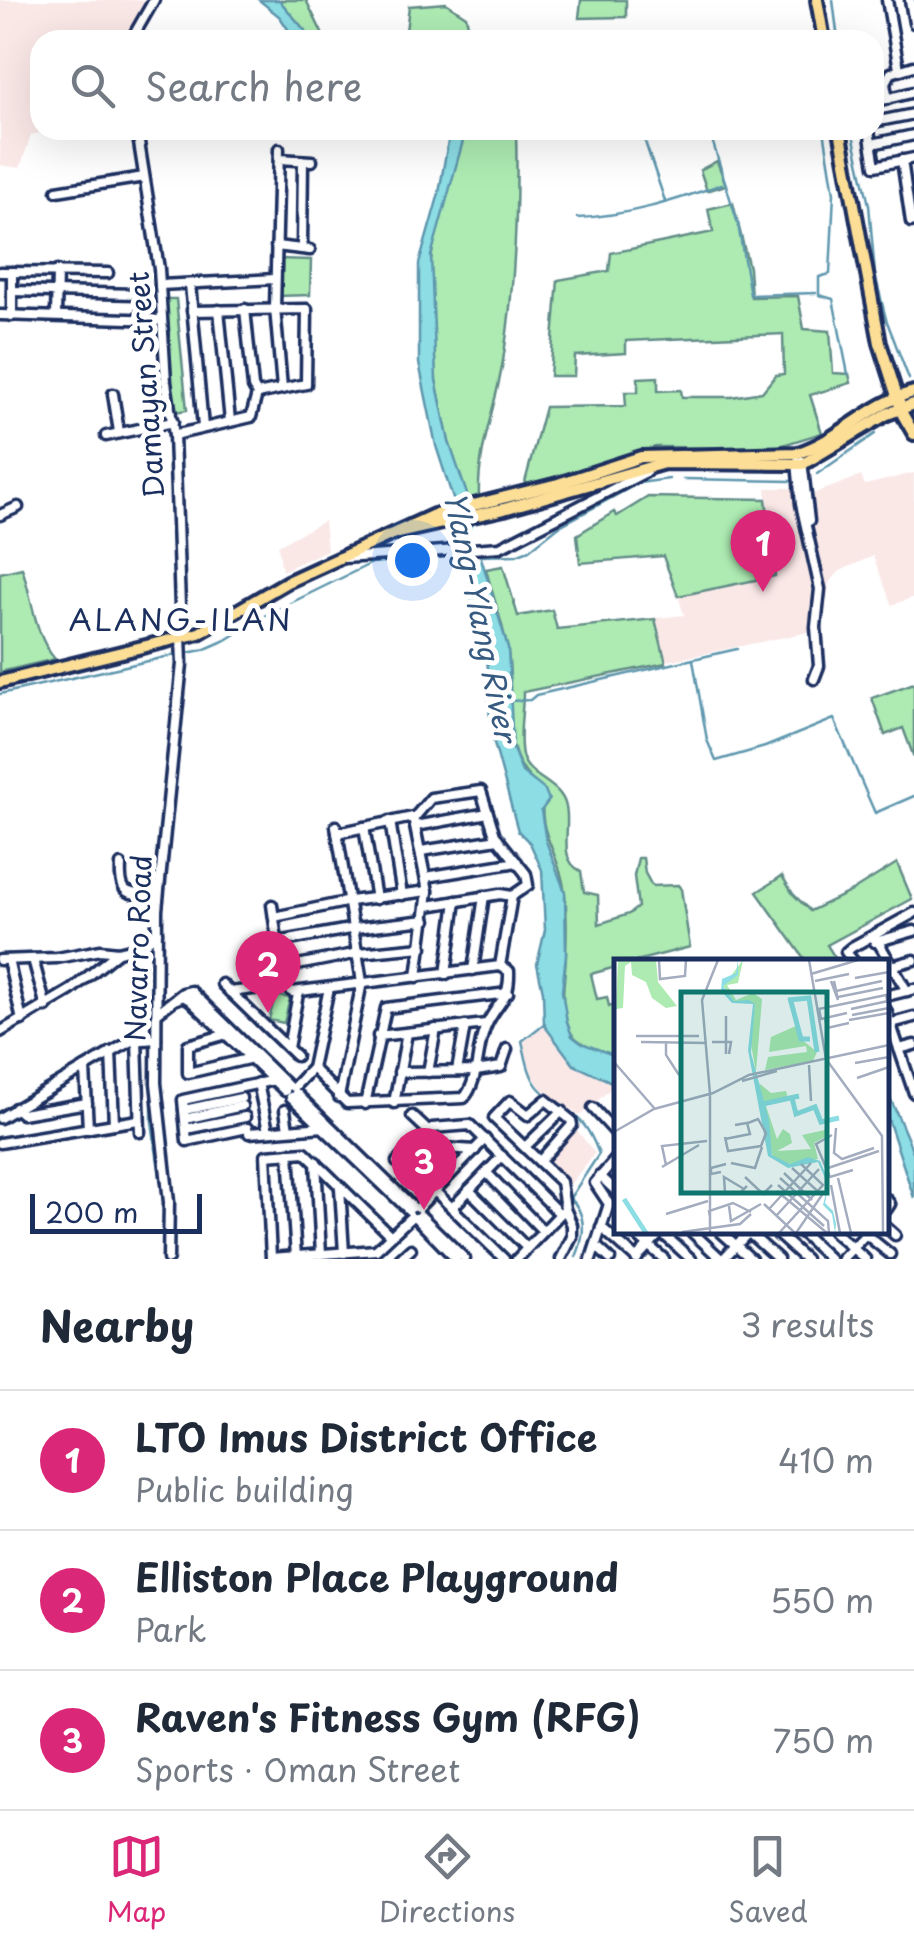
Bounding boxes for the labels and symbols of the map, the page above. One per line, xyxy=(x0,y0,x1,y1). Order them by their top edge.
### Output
street label: Damayan Street xyxy=(116,270,174,500)
water label: Ylang-Ylang River xyxy=(434,487,531,749)
pin: 1 xyxy=(730,510,796,592)
your location xyxy=(387,535,438,586)
district label: ALANG-ILAN xyxy=(69,596,293,641)
street label: Navarro Road xyxy=(112,854,162,1042)
pin: 2 xyxy=(236,930,300,1013)
inset map xyxy=(614,959,889,1234)
pin: 3 xyxy=(392,1128,456,1210)
scale bar xyxy=(30,1189,202,1234)

